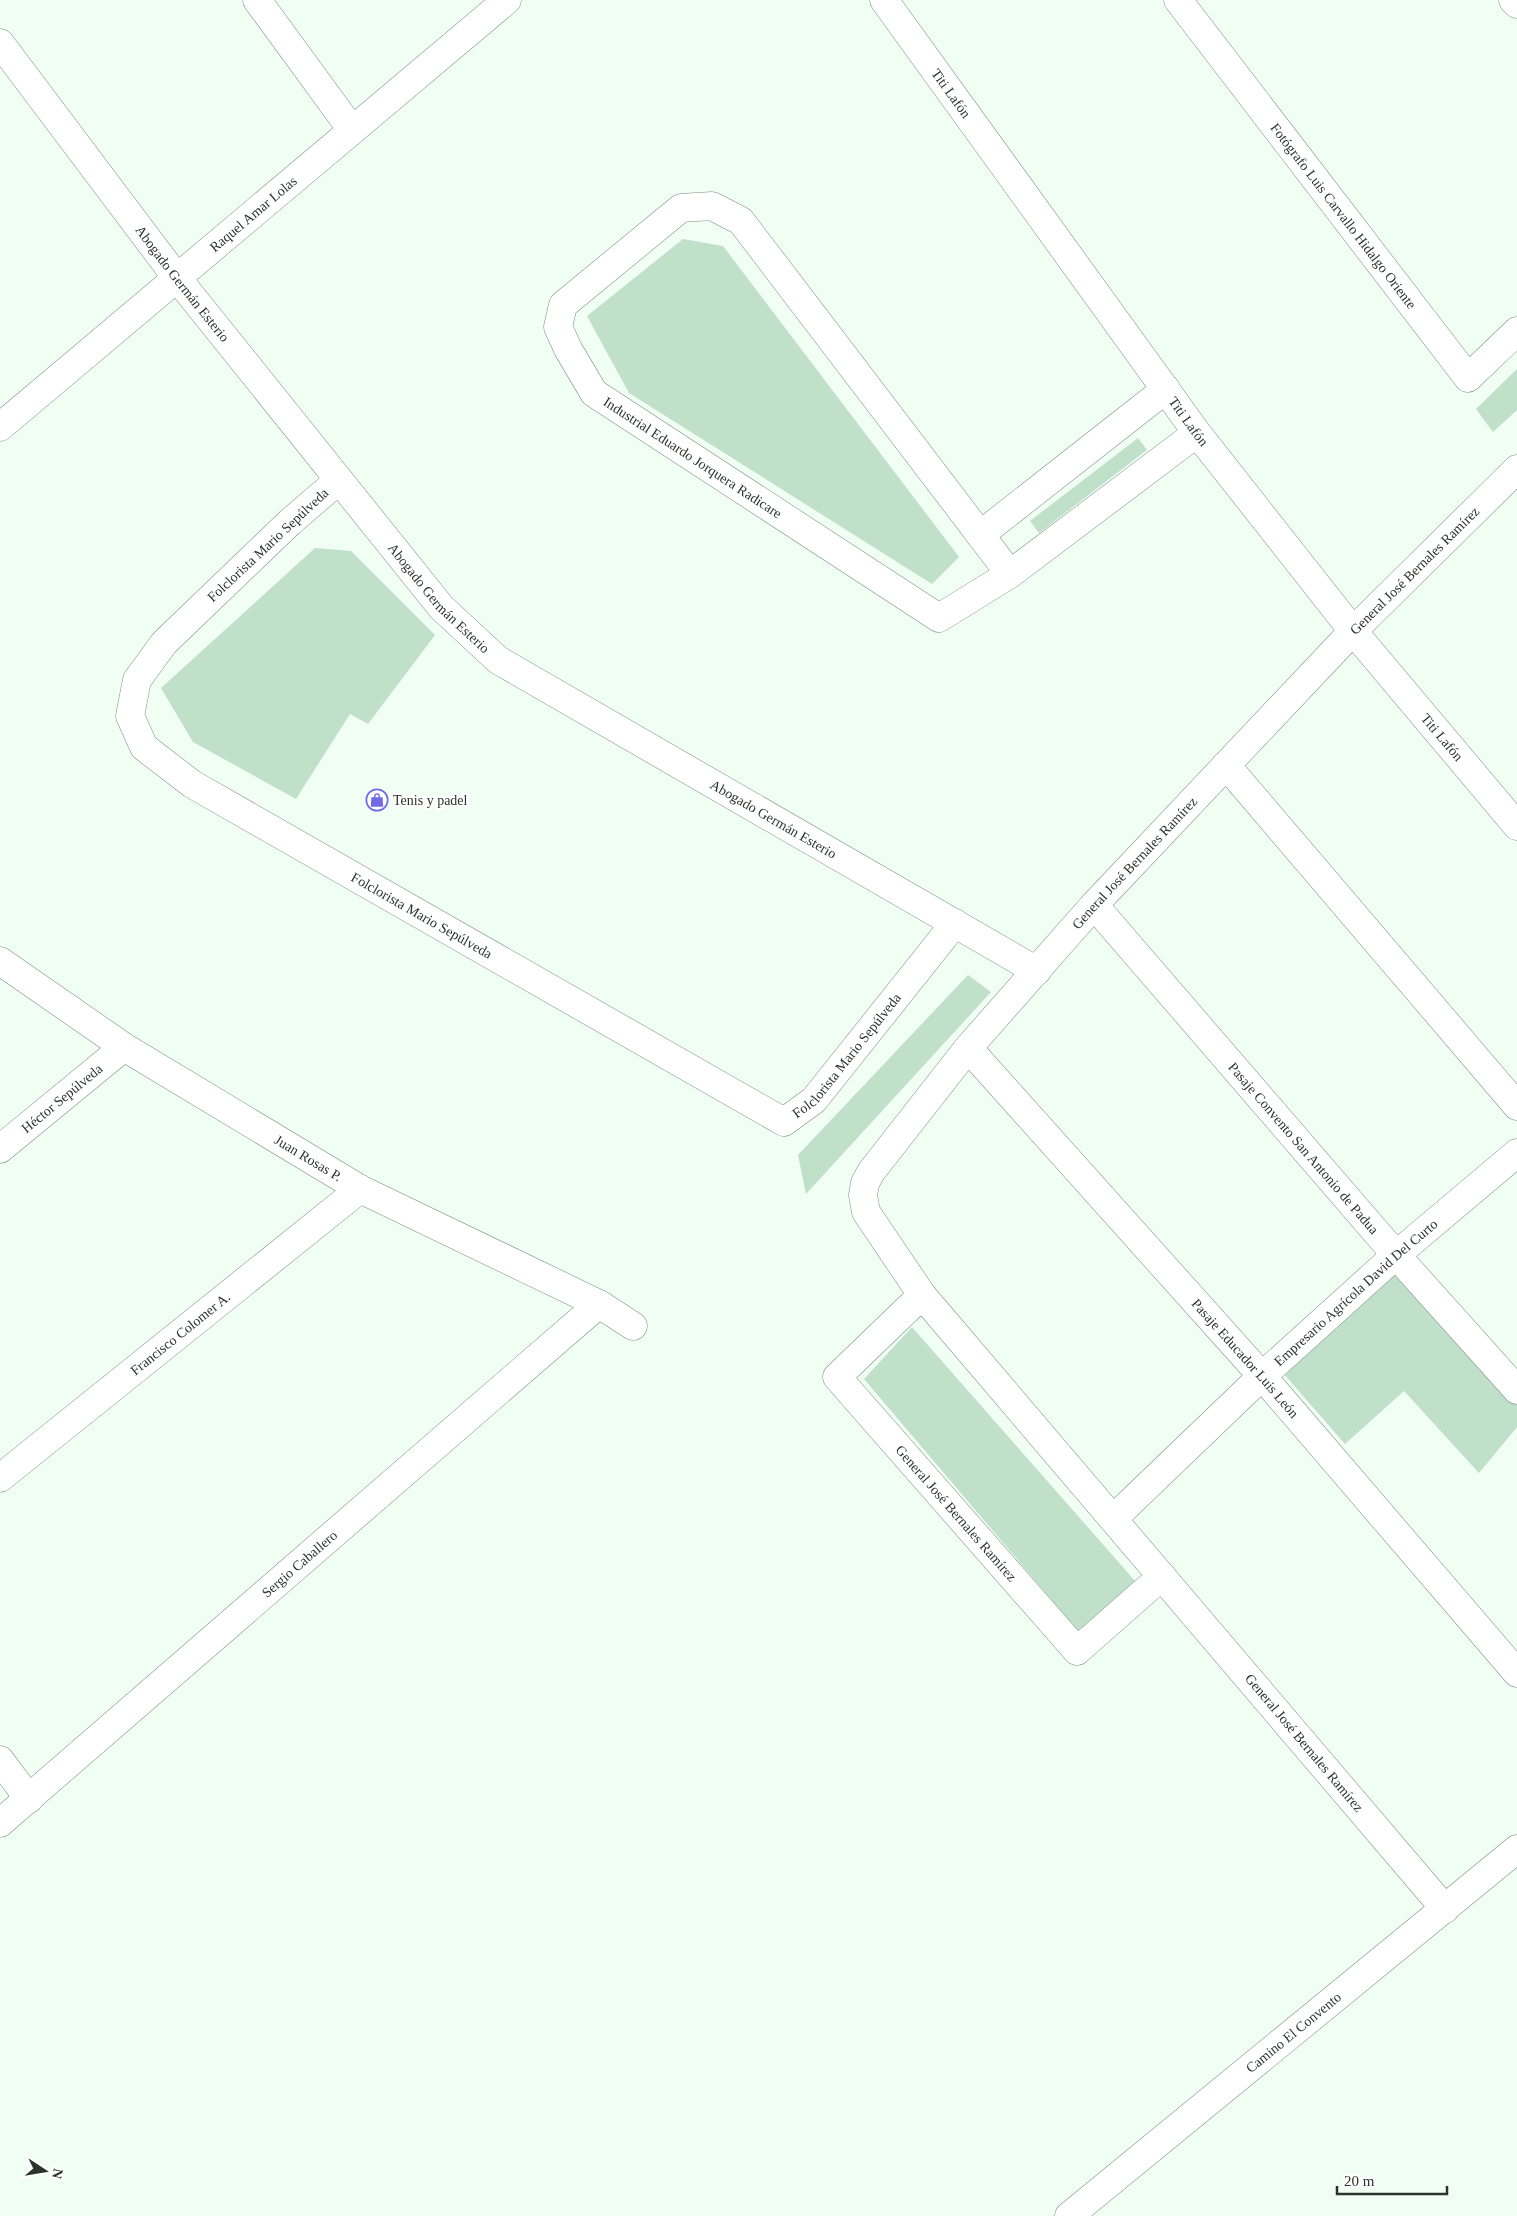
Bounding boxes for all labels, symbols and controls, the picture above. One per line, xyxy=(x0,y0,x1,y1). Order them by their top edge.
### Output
street label: Titi Lafón xyxy=(929,66,974,121)
street label: Fotógrafo Luis Carvallo Hidalgo Oriente xyxy=(1268,120,1419,311)
street label: Raquel Amar Lolas xyxy=(207,173,300,255)
street label: Abogado Germán Esterio xyxy=(133,223,233,345)
street label: Industrial Eduardo Jorquera Radicare xyxy=(601,394,785,521)
street label: Titi Lafón xyxy=(1166,394,1212,449)
street label: Folclorista Mario Sepúlveda xyxy=(205,485,332,605)
street label: General José Bernales Ramírez xyxy=(1347,503,1482,637)
street label: Abogado Germán Esterio xyxy=(385,540,493,656)
street label: Titi Lafón xyxy=(1418,711,1466,764)
street label: Abogado Germán Esterio xyxy=(708,777,839,861)
shop icon: Tenis y padel xyxy=(365,788,389,812)
place label: Tenis y padel xyxy=(393,793,468,808)
street label: General José Bernales Ramírez xyxy=(1069,794,1200,932)
street label: Folclorista Mario Sepúlveda xyxy=(349,869,496,962)
street label: Folclorista Mario Sepúlveda xyxy=(789,989,904,1121)
street label: Pasaje Convento San Antonio de Padua xyxy=(1226,1059,1382,1237)
street label: Héctor Sepúlveda xyxy=(18,1060,106,1136)
street label: Juan Rosas P. xyxy=(272,1132,345,1184)
street label: Empresario Agrícola David Del Curto xyxy=(1271,1216,1440,1369)
street label: Francisco Colomer A. xyxy=(127,1289,233,1378)
street label: Pasaje Educador Luis León xyxy=(1189,1296,1302,1421)
street label: General José Bernales Ramírez xyxy=(893,1442,1020,1584)
street label: Sergio Caballero xyxy=(259,1527,340,1600)
street label: General José Bernales Ramírez xyxy=(1242,1671,1366,1815)
street label: Camino El Convento xyxy=(1243,1989,1344,2075)
north arrow xyxy=(20,2146,70,2196)
scale bar xyxy=(1337,2164,1447,2196)
text: N xyxy=(49,2167,66,2180)
text: 20 m xyxy=(1344,2173,1375,2189)

